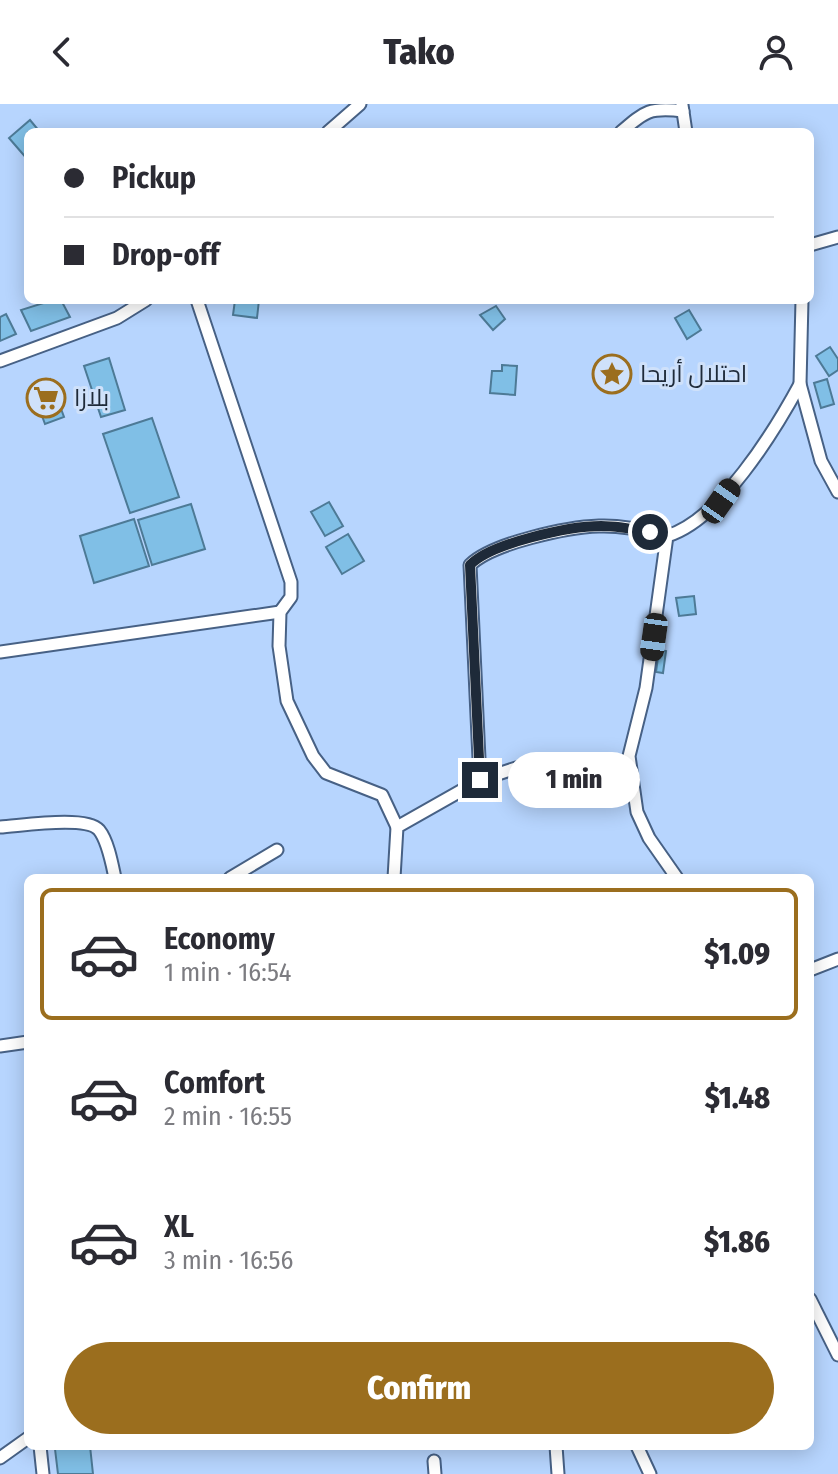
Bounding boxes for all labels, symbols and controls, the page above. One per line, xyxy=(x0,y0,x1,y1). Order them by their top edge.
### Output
icon: back xyxy=(40,30,84,74)
text: Tako xyxy=(383,30,455,74)
icon: person xyxy=(754,30,798,74)
text: Pickup xyxy=(112,160,196,196)
text: Drop-off xyxy=(112,237,219,273)
place icon: احتلال أريحا xyxy=(591,353,633,395)
place label: احتلال أريحا xyxy=(640,358,747,388)
supermarket icon: بلازا xyxy=(25,377,67,419)
place label: بلازا xyxy=(74,384,109,412)
car xyxy=(697,474,745,528)
route start xyxy=(632,514,668,550)
car xyxy=(639,612,669,662)
callout: 1 min xyxy=(508,752,640,808)
route end xyxy=(462,762,498,798)
text: 1 min xyxy=(546,764,602,795)
icon: car xyxy=(68,918,140,990)
text: Economy xyxy=(164,921,275,957)
text: $1.09 xyxy=(704,936,770,972)
text: 1 min · 16:54 xyxy=(164,957,291,988)
icon: car xyxy=(68,1062,140,1134)
text: Comfort xyxy=(164,1065,265,1101)
text: $1.48 xyxy=(705,1080,770,1116)
text: 2 min · 16:55 xyxy=(164,1101,292,1132)
icon: car xyxy=(68,1206,140,1278)
text: XL xyxy=(164,1209,194,1245)
text: $1.86 xyxy=(704,1224,770,1260)
text: 3 min · 16:56 xyxy=(164,1245,293,1276)
button: Confirm xyxy=(64,1342,774,1434)

